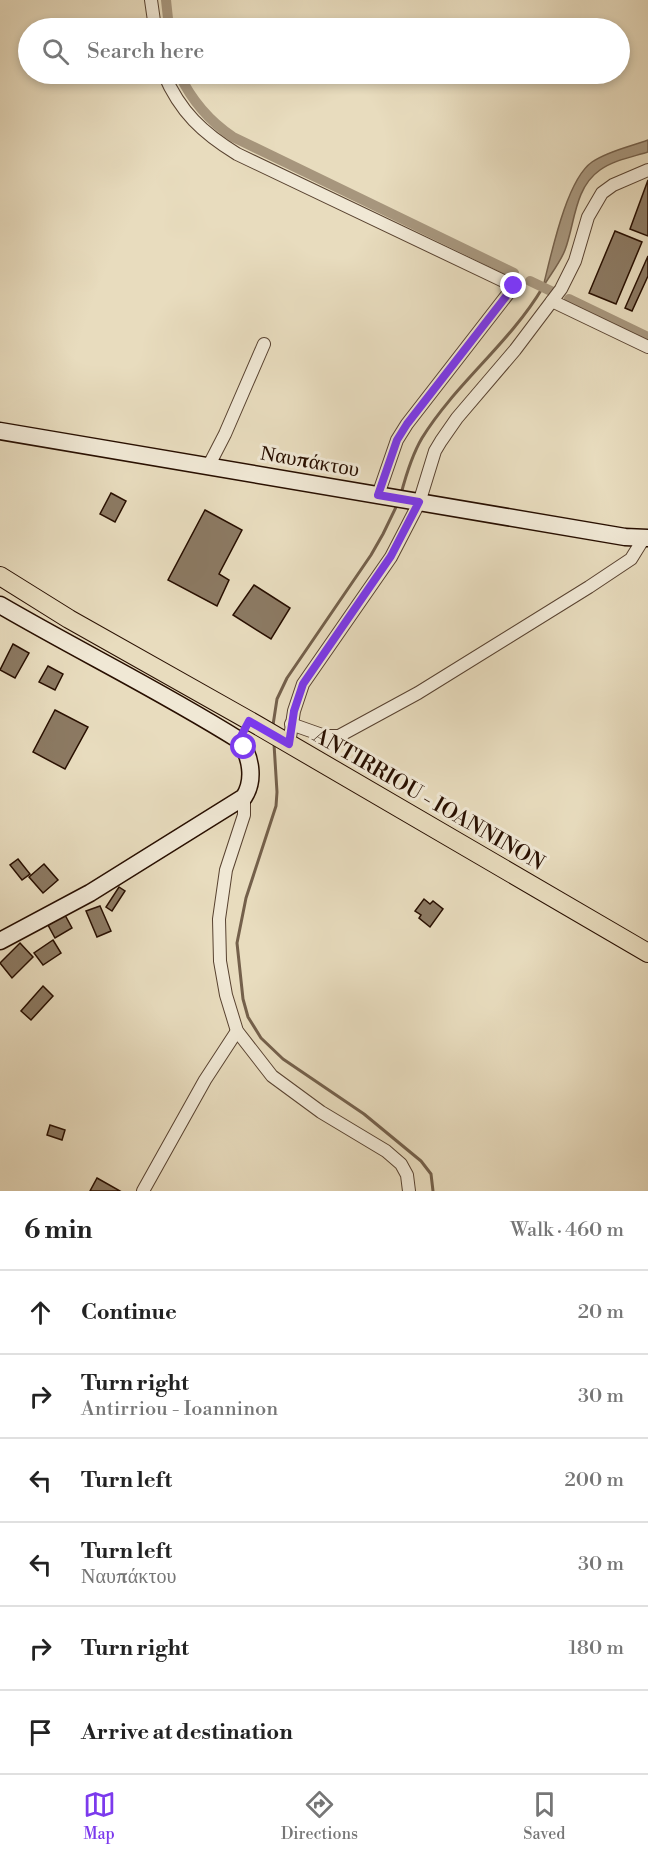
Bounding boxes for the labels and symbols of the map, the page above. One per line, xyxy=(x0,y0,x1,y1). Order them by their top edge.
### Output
route end xyxy=(500,272,526,298)
street label: Ναυπάκτου xyxy=(258,440,361,483)
street label: ANTIRRIOU - IOANNINON xyxy=(307,722,549,877)
route start xyxy=(230,733,256,759)

